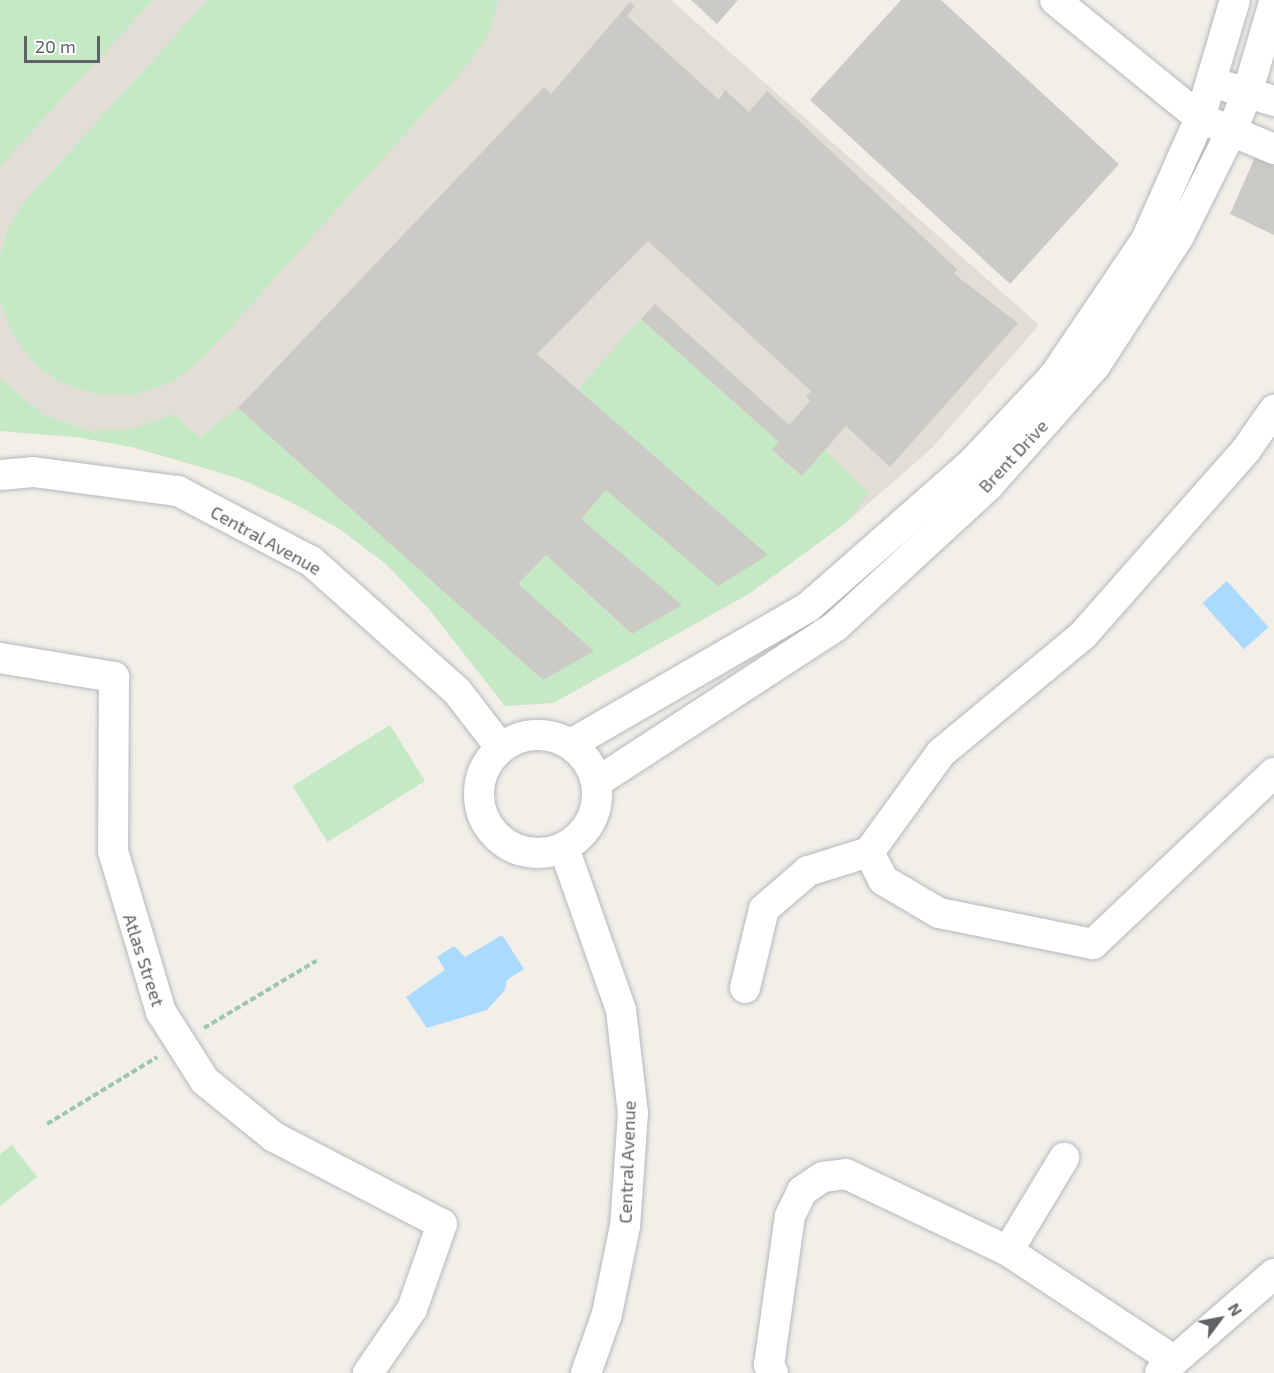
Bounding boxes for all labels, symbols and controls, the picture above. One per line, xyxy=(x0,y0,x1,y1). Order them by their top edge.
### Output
scale bar xyxy=(27,24,104,62)
text: 20 m xyxy=(35,35,76,57)
street label: Brent Drive xyxy=(974,415,1052,497)
street label: Central Avenue xyxy=(207,500,325,580)
street label: Atlas Street xyxy=(119,911,169,1009)
street label: Central Avenue xyxy=(614,1100,640,1224)
north arrow xyxy=(1190,1289,1250,1349)
text: N xyxy=(1225,1299,1247,1319)

